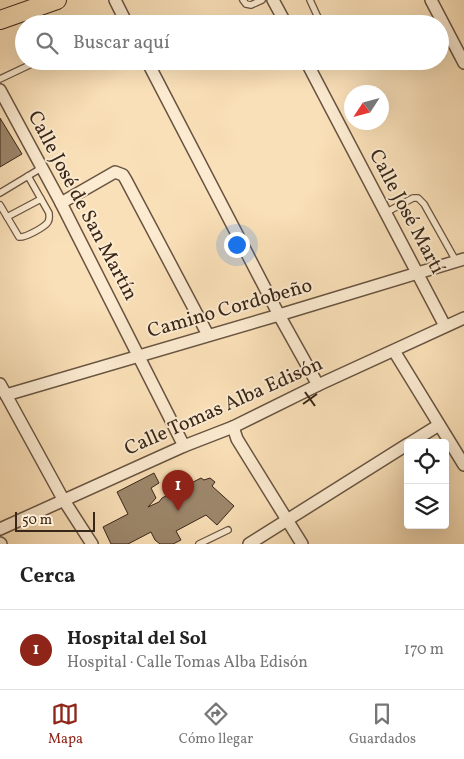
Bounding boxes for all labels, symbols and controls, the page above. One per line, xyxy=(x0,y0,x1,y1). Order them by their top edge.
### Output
search box xyxy=(15,15,449,70)
icon: search xyxy=(33,29,61,57)
text: Buscar aquí xyxy=(73,30,170,56)
north arrow xyxy=(344,85,389,130)
street label: Calle José de San Martín xyxy=(20,106,144,306)
street label: Calle José Martí xyxy=(361,145,451,279)
your location xyxy=(224,232,250,258)
street label: Camino Cordobeño xyxy=(144,272,316,346)
street label: Calle Tomas Alba Edisón xyxy=(120,351,328,463)
map controls xyxy=(404,439,449,529)
button: locate xyxy=(404,439,449,484)
pin: 1 xyxy=(162,470,194,511)
button: layers xyxy=(404,484,449,529)
scale bar xyxy=(15,509,95,532)
text: 50 m xyxy=(22,511,52,530)
text: Cerca xyxy=(20,562,75,591)
text: Hospital del Sol xyxy=(67,626,207,652)
text: 1 xyxy=(33,639,39,661)
text: 170 m xyxy=(404,639,444,661)
text: Hospital · Calle Tomas Alba Edisón xyxy=(67,652,308,674)
tab: Mapa xyxy=(48,700,83,749)
tab: Cómo llegar xyxy=(179,700,253,749)
tab: Guardados xyxy=(349,700,416,749)

